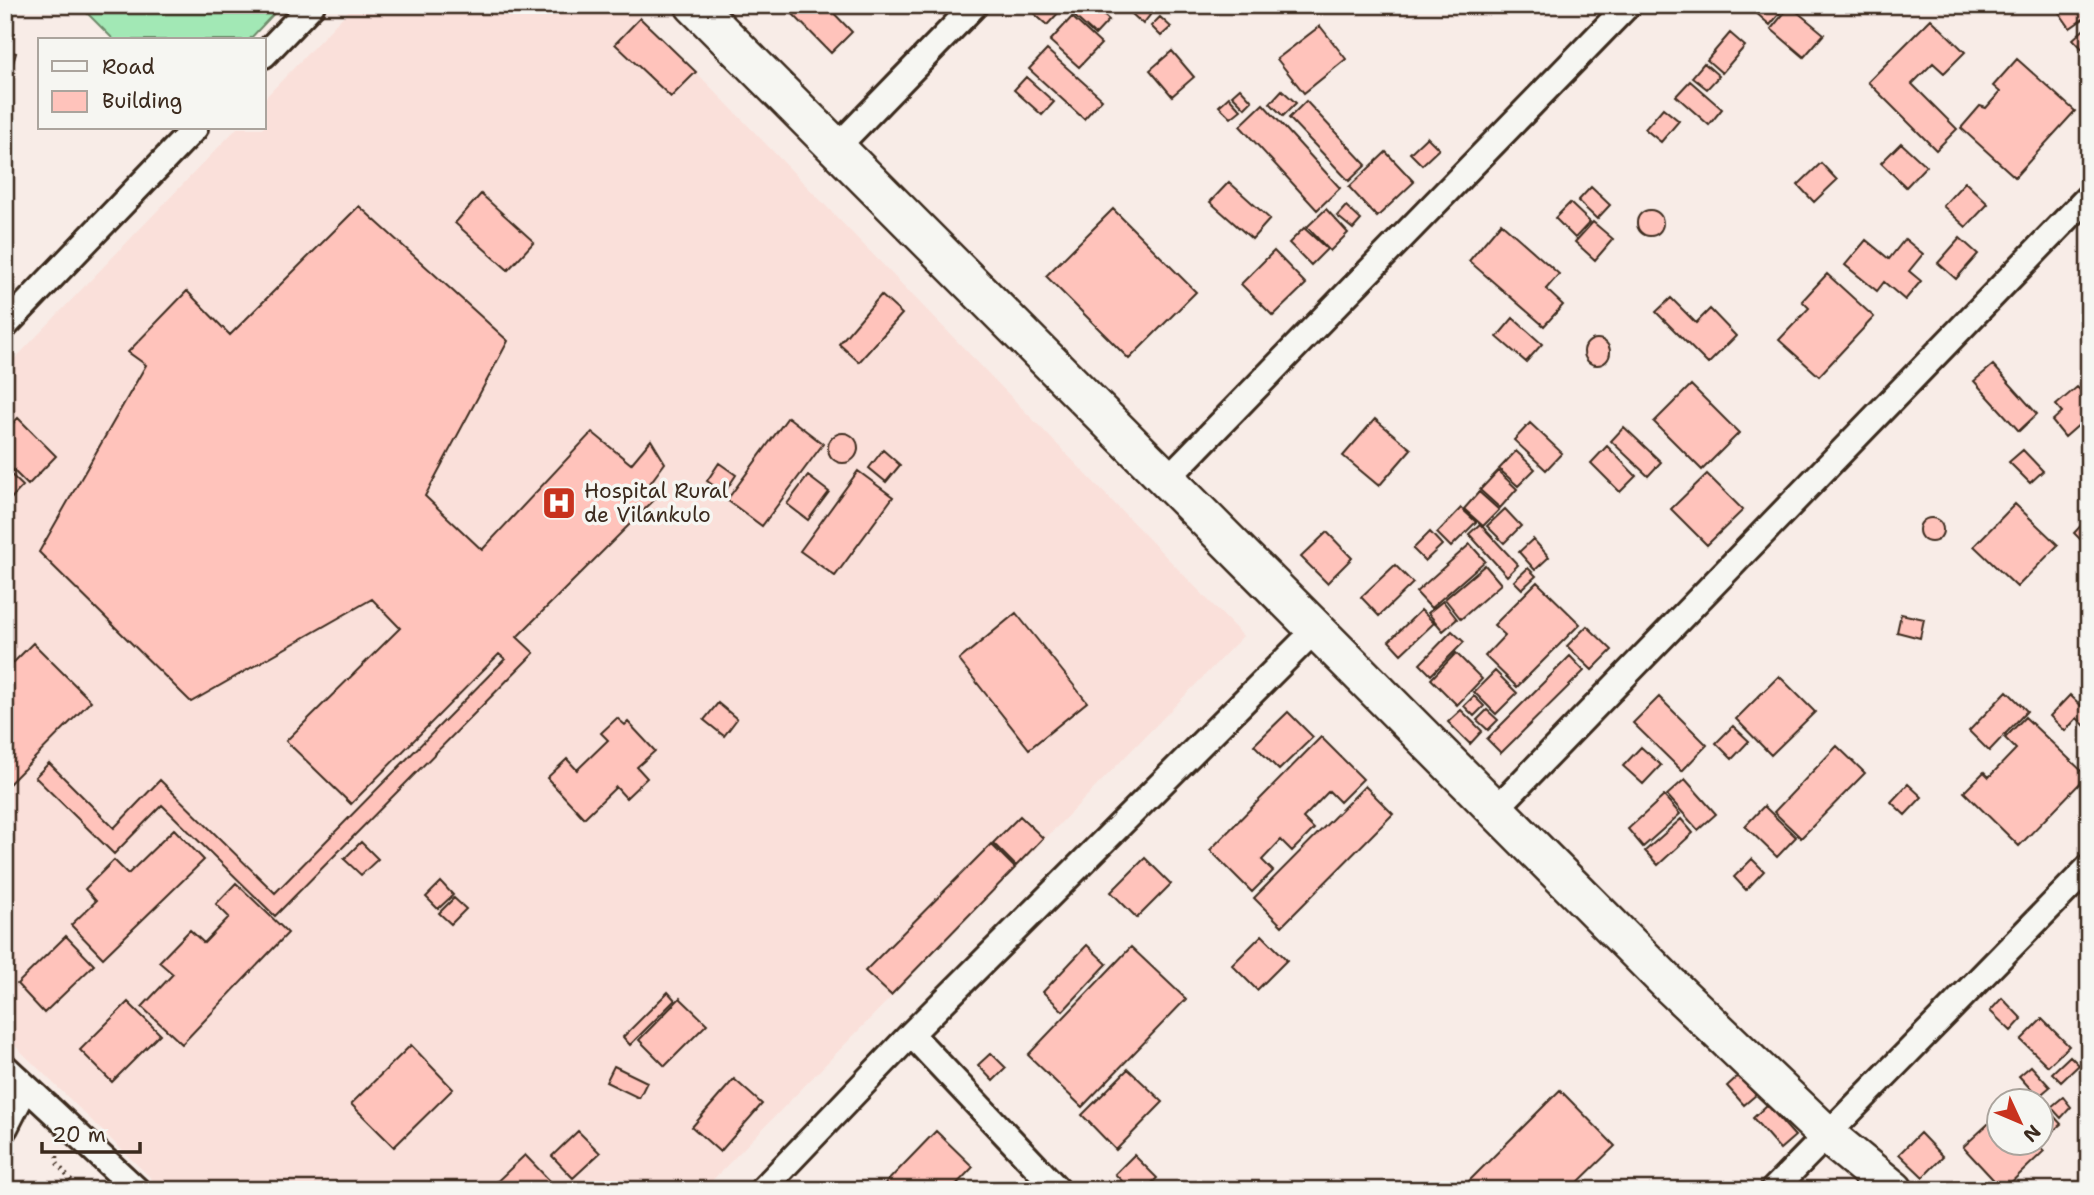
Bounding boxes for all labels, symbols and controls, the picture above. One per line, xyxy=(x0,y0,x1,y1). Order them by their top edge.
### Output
legend xyxy=(38,38,266,130)
text: Road xyxy=(102,53,155,81)
text: Building xyxy=(102,87,182,115)
place label: Hospital Rural de Vilankulo xyxy=(584,477,729,529)
hospital icon: Hospital Rural de Vilankulo xyxy=(540,484,578,522)
north arrow xyxy=(1986,1086,2056,1156)
scale bar xyxy=(42,1111,140,1155)
text: N xyxy=(2018,1119,2046,1148)
text: 20 m xyxy=(52,1121,106,1149)

